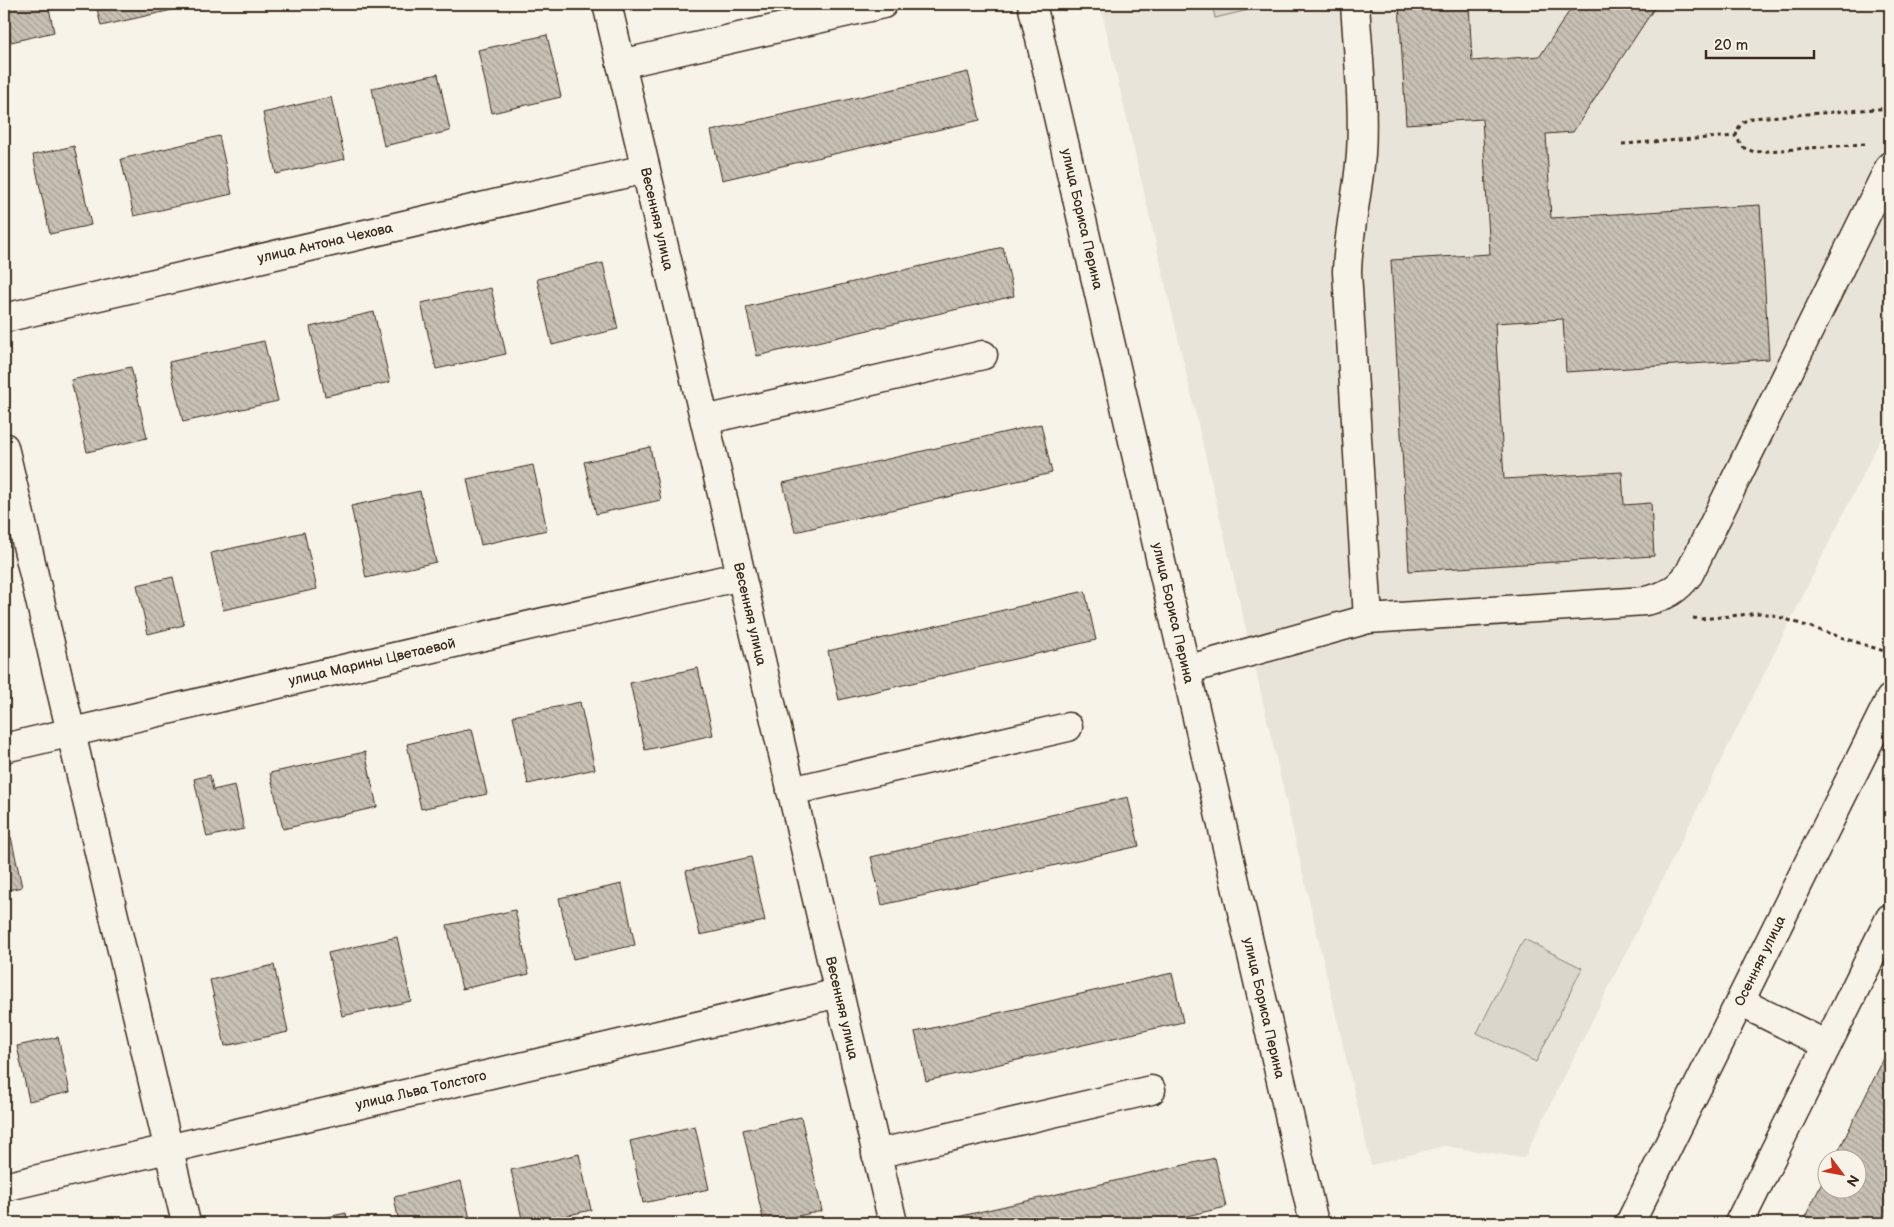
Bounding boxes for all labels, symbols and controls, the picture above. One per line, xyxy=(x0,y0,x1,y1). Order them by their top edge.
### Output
scale bar xyxy=(1706,28,1814,60)
text: 20 m xyxy=(1714,36,1748,55)
street label: улица Бориса Перина xyxy=(1057,147,1107,292)
street label: Весенняя улица xyxy=(637,166,677,273)
street label: улица Антона Чехова xyxy=(256,219,395,267)
street label: улица Бориса Перина xyxy=(1148,541,1198,686)
street label: Весенняя улица xyxy=(730,561,770,668)
street label: улица Марины Цветаевой xyxy=(287,635,457,689)
street label: Осенняя улица xyxy=(1731,912,1790,1009)
street label: улица Бориса Перина xyxy=(1239,936,1289,1081)
street label: Весенняя улица xyxy=(822,955,862,1062)
street label: улица Льва Толстого xyxy=(354,1067,488,1113)
north arrow xyxy=(1816,1150,1866,1200)
text: N xyxy=(1843,1172,1863,1190)

